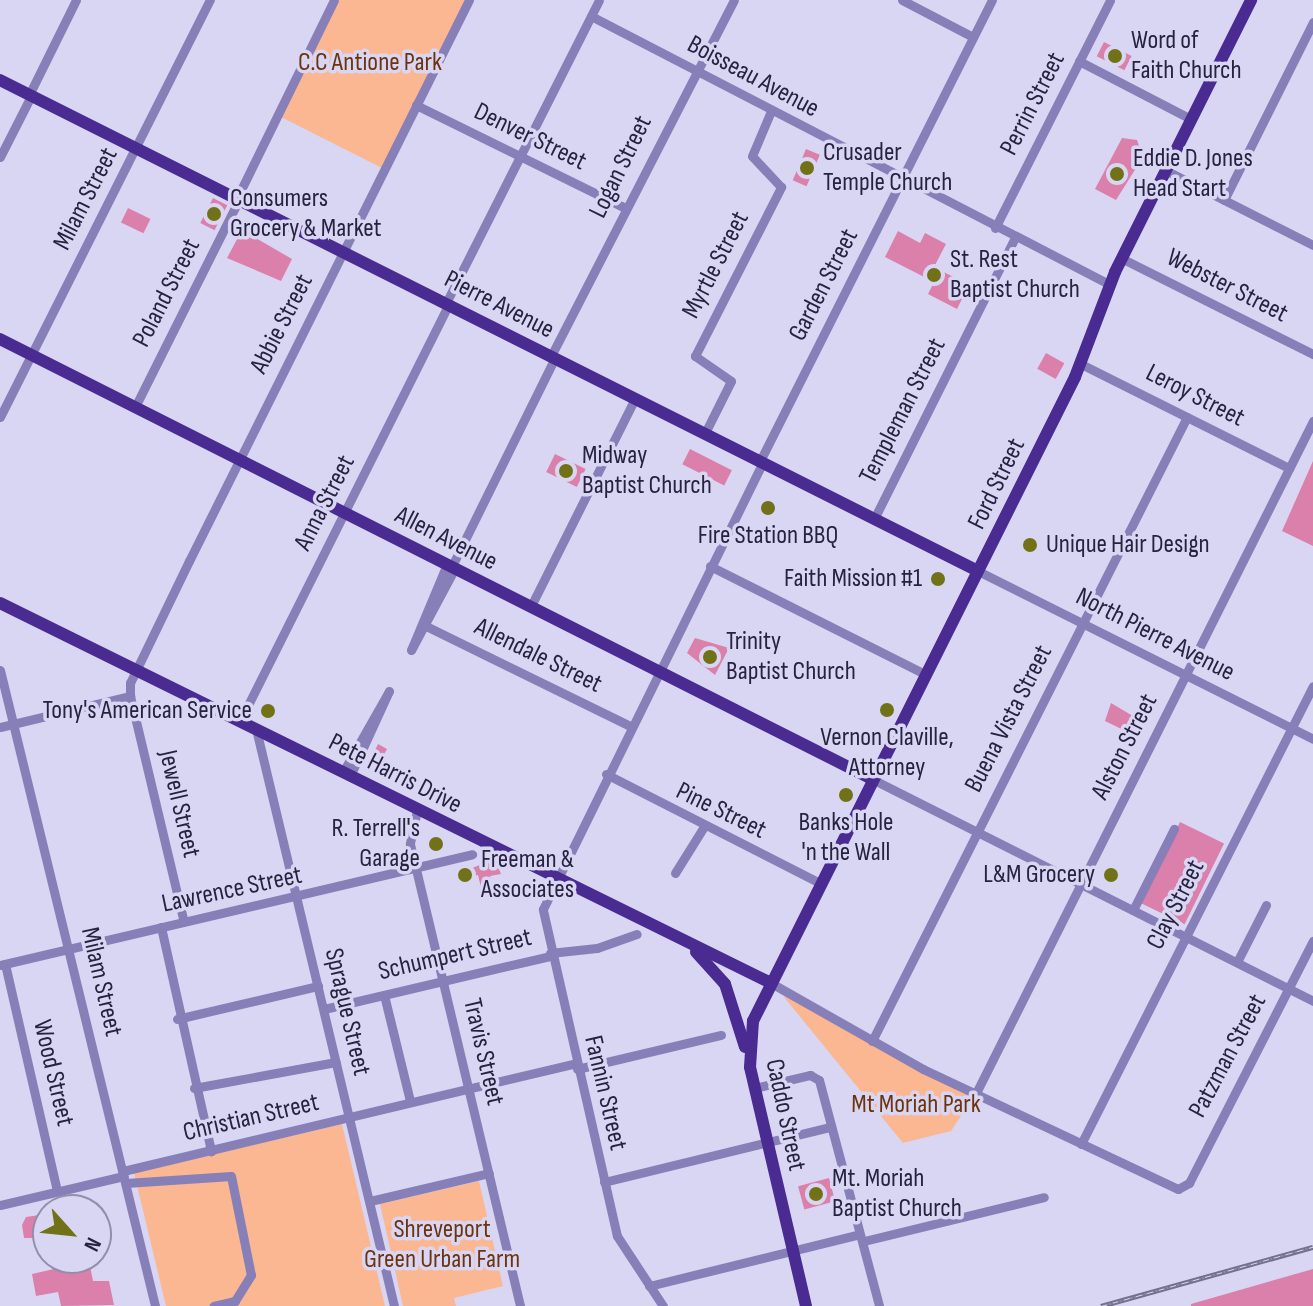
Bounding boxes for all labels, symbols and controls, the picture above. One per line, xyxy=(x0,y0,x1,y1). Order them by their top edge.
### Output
place label: Word of Faith Church xyxy=(1131,25,1242,86)
street label: Boisseau Avenue xyxy=(682,29,824,125)
park label: C.C Antione Park xyxy=(298,47,442,79)
street label: Perrin Street xyxy=(994,47,1072,161)
marker: Word of Faith Church xyxy=(1106,47,1124,65)
street label: Denver Street xyxy=(469,96,591,178)
street label: Logan Street xyxy=(583,111,659,223)
place label: Crusader Temple Church xyxy=(823,137,952,198)
street label: Milam Street xyxy=(47,143,125,255)
place label: Eddie D. Jones Head Start xyxy=(1133,143,1253,204)
marker: Crusader Temple Church xyxy=(798,159,816,177)
marker: Eddie D. Jones Head Start xyxy=(1108,165,1126,183)
place label: Consumers Grocery & Market xyxy=(230,183,381,244)
marker: Consumers Grocery & Market xyxy=(205,205,223,223)
street label: Myrtle Street xyxy=(676,206,756,324)
street label: Garden Street xyxy=(783,224,865,346)
street label: Poland Street xyxy=(126,234,208,352)
street label: Webster Street xyxy=(1161,242,1293,330)
place label: St. Rest Baptist Church xyxy=(950,244,1080,306)
street label: Pierre Avenue xyxy=(439,264,559,346)
marker: St. Rest Baptist Church xyxy=(925,266,943,284)
street label: Abbie Street xyxy=(244,269,320,379)
street label: Templeman Street xyxy=(853,333,953,489)
street label: Leroy Street xyxy=(1140,358,1250,434)
street label: Ford Street xyxy=(962,433,1032,535)
place label: Midway Baptist Church xyxy=(582,440,712,502)
street label: Anna Street xyxy=(288,450,362,556)
marker: Midway Baptist Church xyxy=(557,462,575,480)
marker: Fire Station BBQ xyxy=(759,499,777,517)
street label: Allen Avenue xyxy=(390,500,502,578)
place label: Fire Station BBQ xyxy=(698,520,838,552)
place label: Unique Hair Design xyxy=(1046,529,1210,561)
marker: Unique Hair Design xyxy=(1021,536,1039,554)
place label: Faith Mission #1 xyxy=(784,563,922,595)
marker: Faith Mission #1 xyxy=(929,570,947,588)
street label: North Pierre Avenue xyxy=(1070,582,1240,688)
street label: Allendale Street xyxy=(469,612,607,700)
place label: Trinity Baptist Church xyxy=(726,626,856,688)
street label: Buena Vista Street xyxy=(959,640,1059,798)
marker: Trinity Baptist Church xyxy=(701,648,719,666)
street label: Alston Street xyxy=(1085,689,1165,805)
place label: Tony's American Service xyxy=(42,695,252,727)
marker: Vernon Claville, Attorney xyxy=(878,701,896,719)
marker: Tony's American Service xyxy=(259,702,277,720)
place label: Vernon Claville, Attorney xyxy=(820,722,954,784)
street label: Pete Harris Drive xyxy=(323,727,467,821)
street label: Jewell Street xyxy=(152,747,206,861)
street label: Pine Street xyxy=(671,776,771,846)
marker: Banks Hole 'n the Wall xyxy=(837,786,855,804)
place label: Banks Hole 'n the Wall xyxy=(798,807,894,868)
place label: R. Terrell's Garage xyxy=(332,813,420,874)
marker: R. Terrell's Garage xyxy=(427,835,445,853)
place label: Freeman & Associates xyxy=(481,844,574,906)
street label: Clay Street xyxy=(1140,855,1212,955)
place label: L&M Grocery xyxy=(983,859,1095,891)
street label: Lawrence Street xyxy=(159,860,305,920)
marker: Freeman & Associates xyxy=(456,866,474,884)
marker: L&M Grocery xyxy=(1102,866,1120,884)
street label: Schumpert Street xyxy=(375,922,535,988)
street label: Milam Street xyxy=(73,925,129,1039)
street label: Sprague Street xyxy=(317,945,377,1079)
street label: Patzman Street xyxy=(1183,989,1273,1123)
street label: Travis Street xyxy=(456,996,510,1108)
street label: Wood Street xyxy=(26,1017,80,1129)
street label: Fannin Street xyxy=(577,1033,633,1153)
street label: Caddo Street xyxy=(758,1056,812,1174)
street label: Christian Street xyxy=(180,1087,322,1149)
park label: Mt Moriah Park xyxy=(851,1089,981,1121)
place label: Mt. Moriah Baptist Church xyxy=(832,1163,962,1224)
marker: Mt. Moriah Baptist Church xyxy=(807,1185,825,1203)
north arrow xyxy=(32,1194,112,1274)
park label: Shreveport Green Urban Farm xyxy=(364,1214,520,1276)
text: N xyxy=(77,1233,107,1256)

